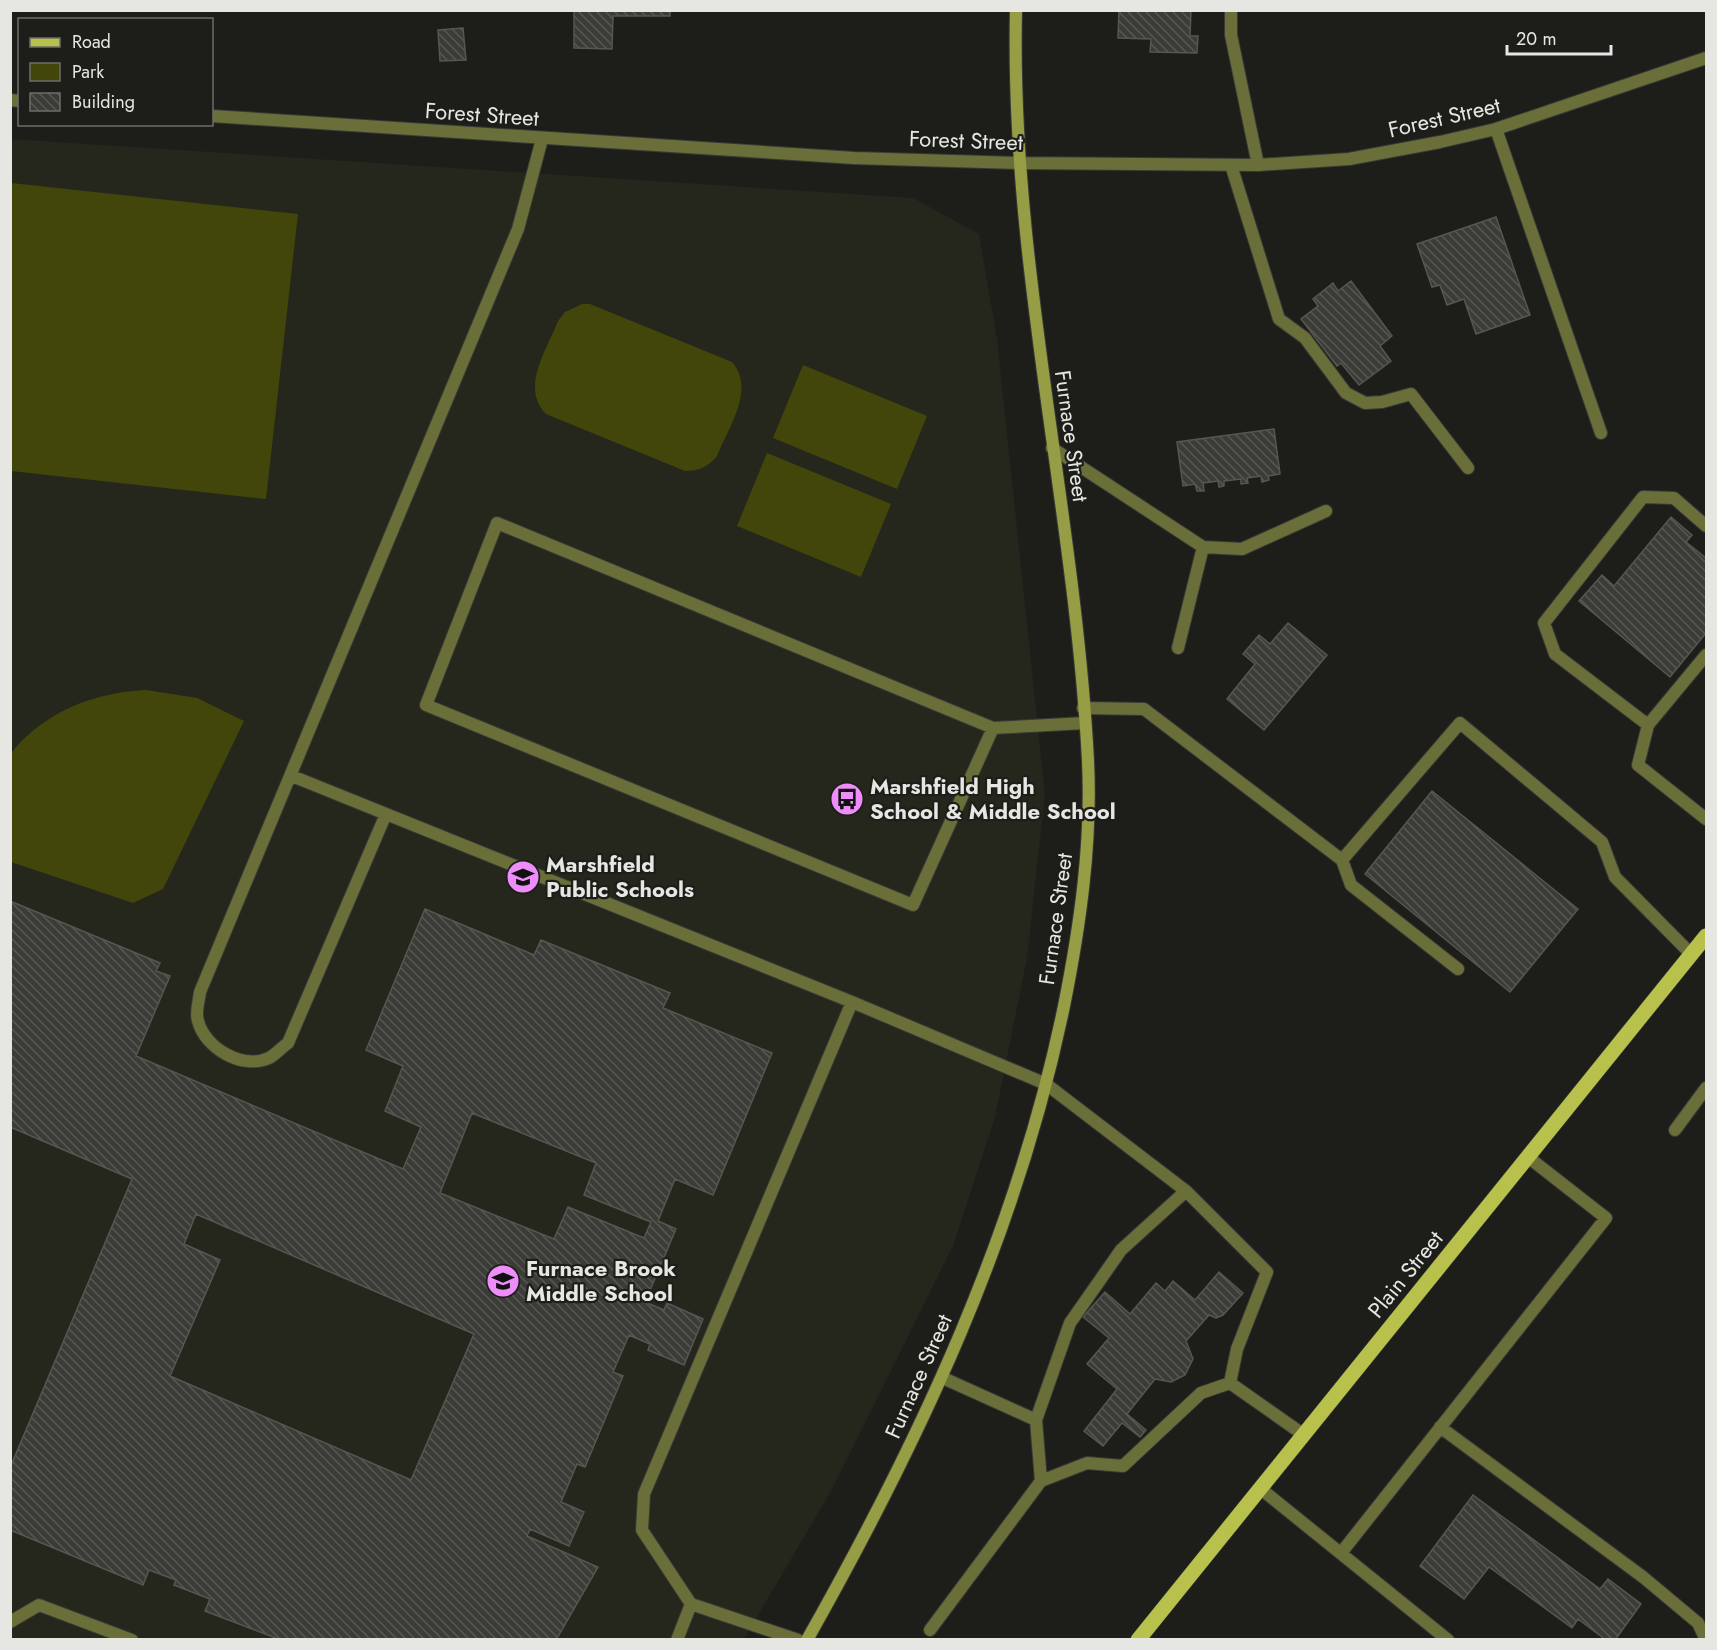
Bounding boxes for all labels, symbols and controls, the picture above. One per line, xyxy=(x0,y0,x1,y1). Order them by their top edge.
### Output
legend xyxy=(18,18,213,126)
scale bar xyxy=(1507,18,1610,56)
text: 20 m xyxy=(1516,26,1556,52)
text: Road xyxy=(72,29,111,55)
text: Park xyxy=(72,59,104,85)
street label: Forest Street xyxy=(1385,88,1504,145)
text: Building xyxy=(72,89,135,115)
street label: Forest Street xyxy=(424,94,541,134)
street label: Forest Street xyxy=(908,122,1024,158)
street label: Furnace Street xyxy=(1047,368,1097,505)
place label: Marshfield High School & Middle School xyxy=(870,770,1116,827)
bus stop icon: Marshfield High School & Middle School xyxy=(829,781,865,817)
place label: Marshfield Public Schools xyxy=(546,848,694,905)
street label: Furnace Street xyxy=(1030,850,1080,987)
school or university icon: Marshfield Public Schools xyxy=(505,859,541,895)
street label: Plain Street xyxy=(1360,1223,1451,1325)
place label: Furnace Brook Middle School xyxy=(526,1252,676,1309)
school or university icon: Furnace Brook Middle School xyxy=(485,1263,521,1299)
street label: Furnace Street xyxy=(876,1308,960,1443)

